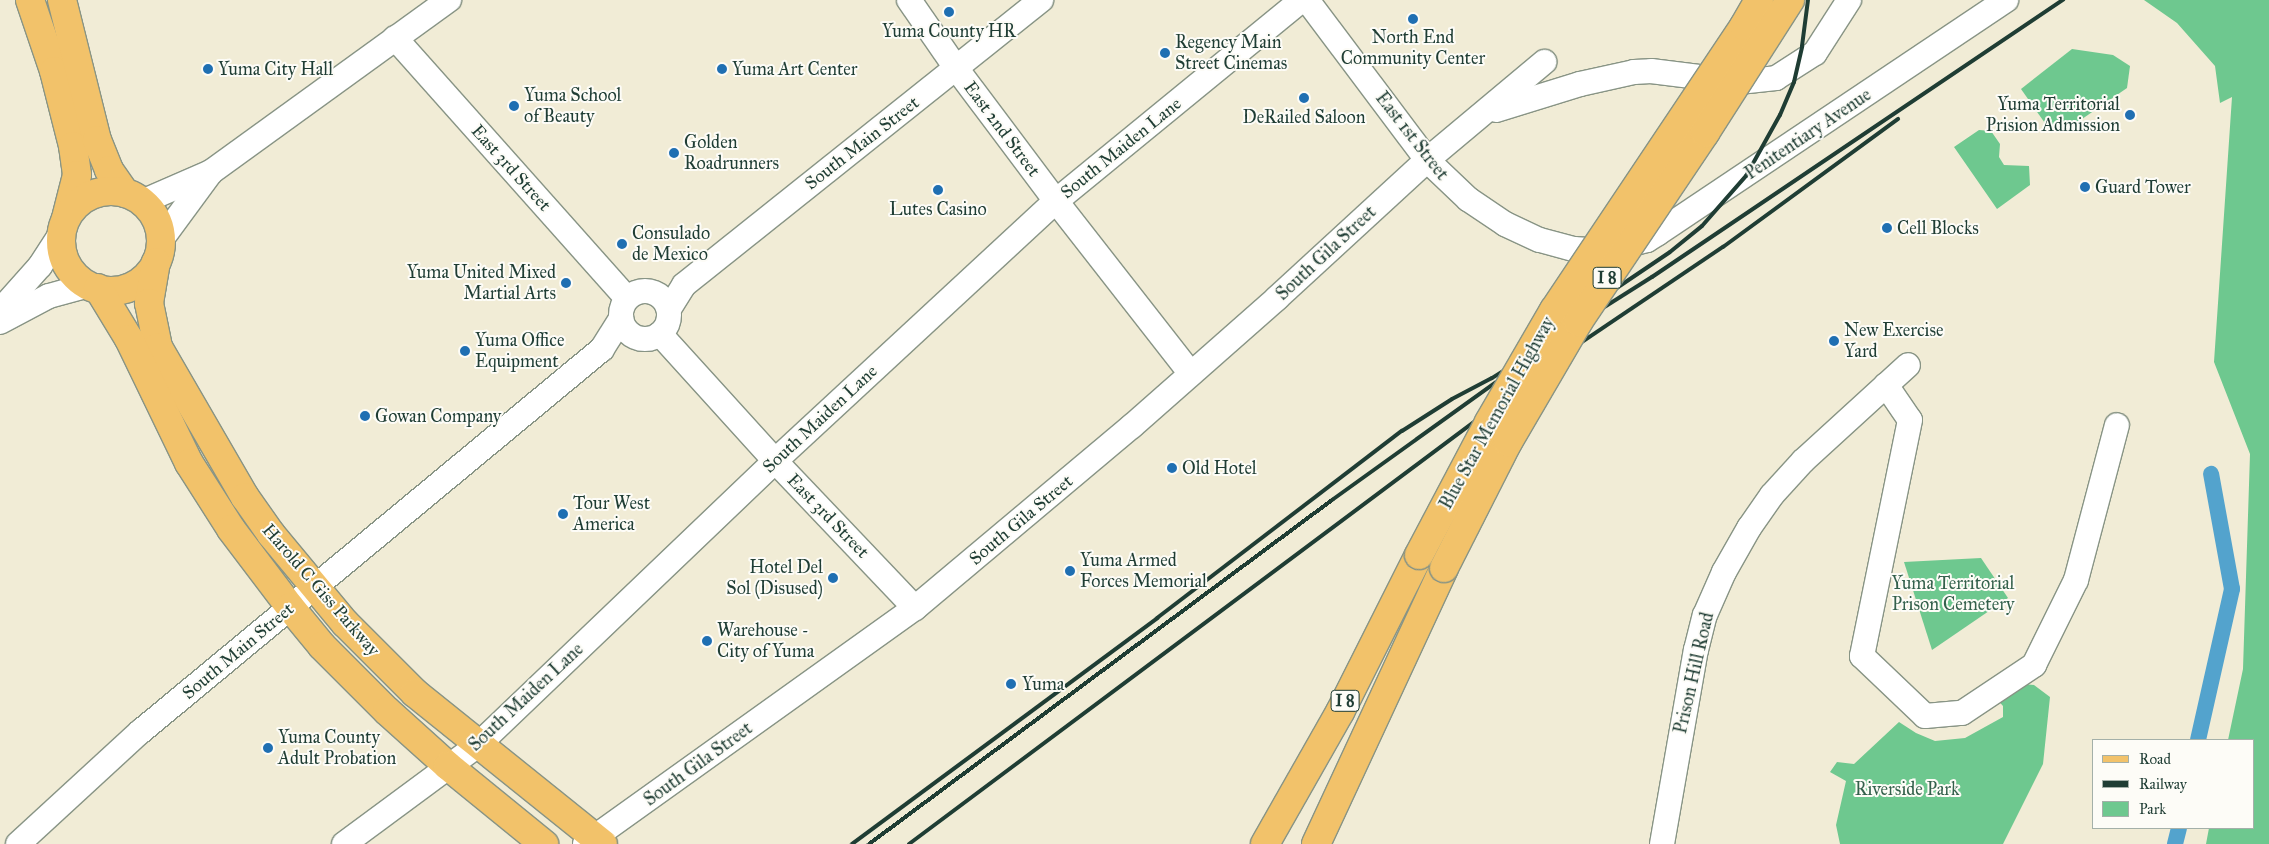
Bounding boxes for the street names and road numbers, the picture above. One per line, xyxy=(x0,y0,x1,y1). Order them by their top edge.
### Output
street label: East 2nd Street xyxy=(959,77,1045,181)
street label: Penitentiary Avenue xyxy=(1741,84,1875,184)
street label: East 1st Street xyxy=(1371,88,1453,184)
street label: South Main Street xyxy=(801,92,923,194)
street label: South Maiden Lane xyxy=(1056,93,1186,203)
street label: East 3rd Street xyxy=(467,120,555,216)
street label: South Gila Street xyxy=(1272,201,1380,305)
road number: I 8 xyxy=(1592,264,1622,292)
street label: Blue Star Memorial Highway xyxy=(1435,313,1559,513)
street label: South Maiden Lane xyxy=(758,360,882,478)
street label: East 3rd Street xyxy=(782,469,874,563)
street label: South Gila Street xyxy=(965,470,1077,570)
street label: Harold C Giss Parkway xyxy=(258,520,384,660)
street label: South Main Street xyxy=(178,598,298,704)
street label: Prison Hill Road xyxy=(1670,610,1718,736)
street label: South Maiden Lane xyxy=(464,638,588,756)
road number: I 8 xyxy=(1330,688,1360,714)
street label: South Gila Street xyxy=(640,717,756,811)

